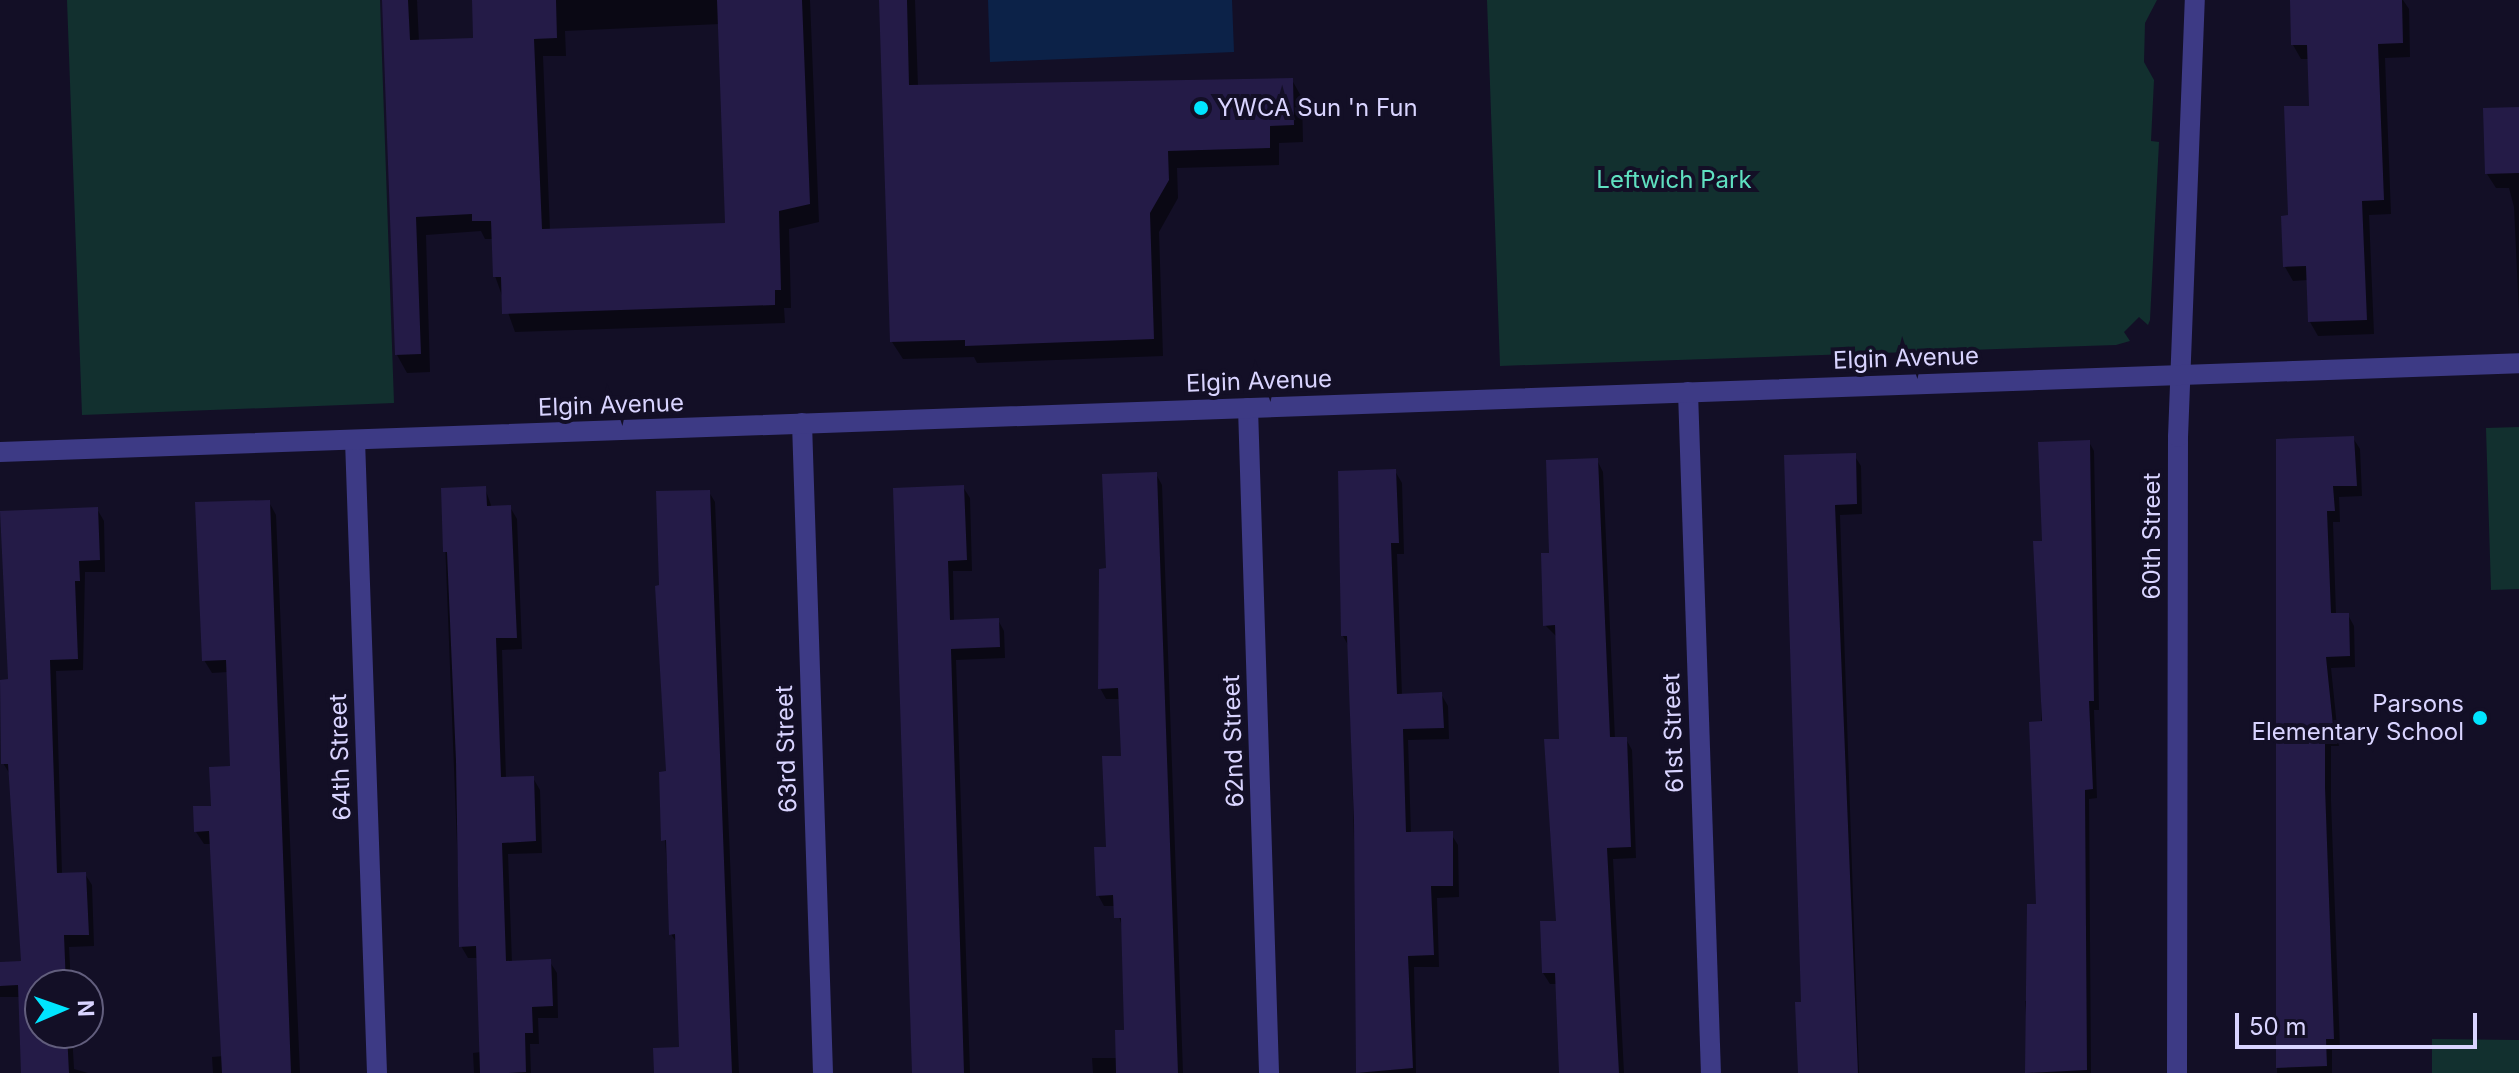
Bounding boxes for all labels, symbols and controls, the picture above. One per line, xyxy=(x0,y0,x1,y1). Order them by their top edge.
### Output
place label: YWCA Sun 'n Fun xyxy=(1217,94,1418,122)
marker: YWCA Sun 'n Fun xyxy=(1192,99,1210,117)
park label: Leftwich Park xyxy=(1596,166,1752,194)
street label: Elgin Avenue xyxy=(1833,341,1979,375)
street label: Elgin Avenue xyxy=(1186,364,1332,398)
street label: Elgin Avenue xyxy=(538,388,684,422)
street label: 60th Street xyxy=(2138,473,2166,599)
street label: 61st Street xyxy=(1657,673,1689,793)
street label: 62nd Street xyxy=(1216,674,1250,808)
street label: 63rd Street xyxy=(769,685,803,813)
place label: Parsons Elementary School xyxy=(2252,690,2464,746)
street label: 64th Street xyxy=(323,693,357,821)
marker: Parsons Elementary School xyxy=(2471,709,2489,727)
north arrow xyxy=(24,969,104,1049)
scale bar xyxy=(2239,997,2481,1047)
text: N xyxy=(73,999,99,1017)
text: 50 m xyxy=(2249,1012,2307,1041)

